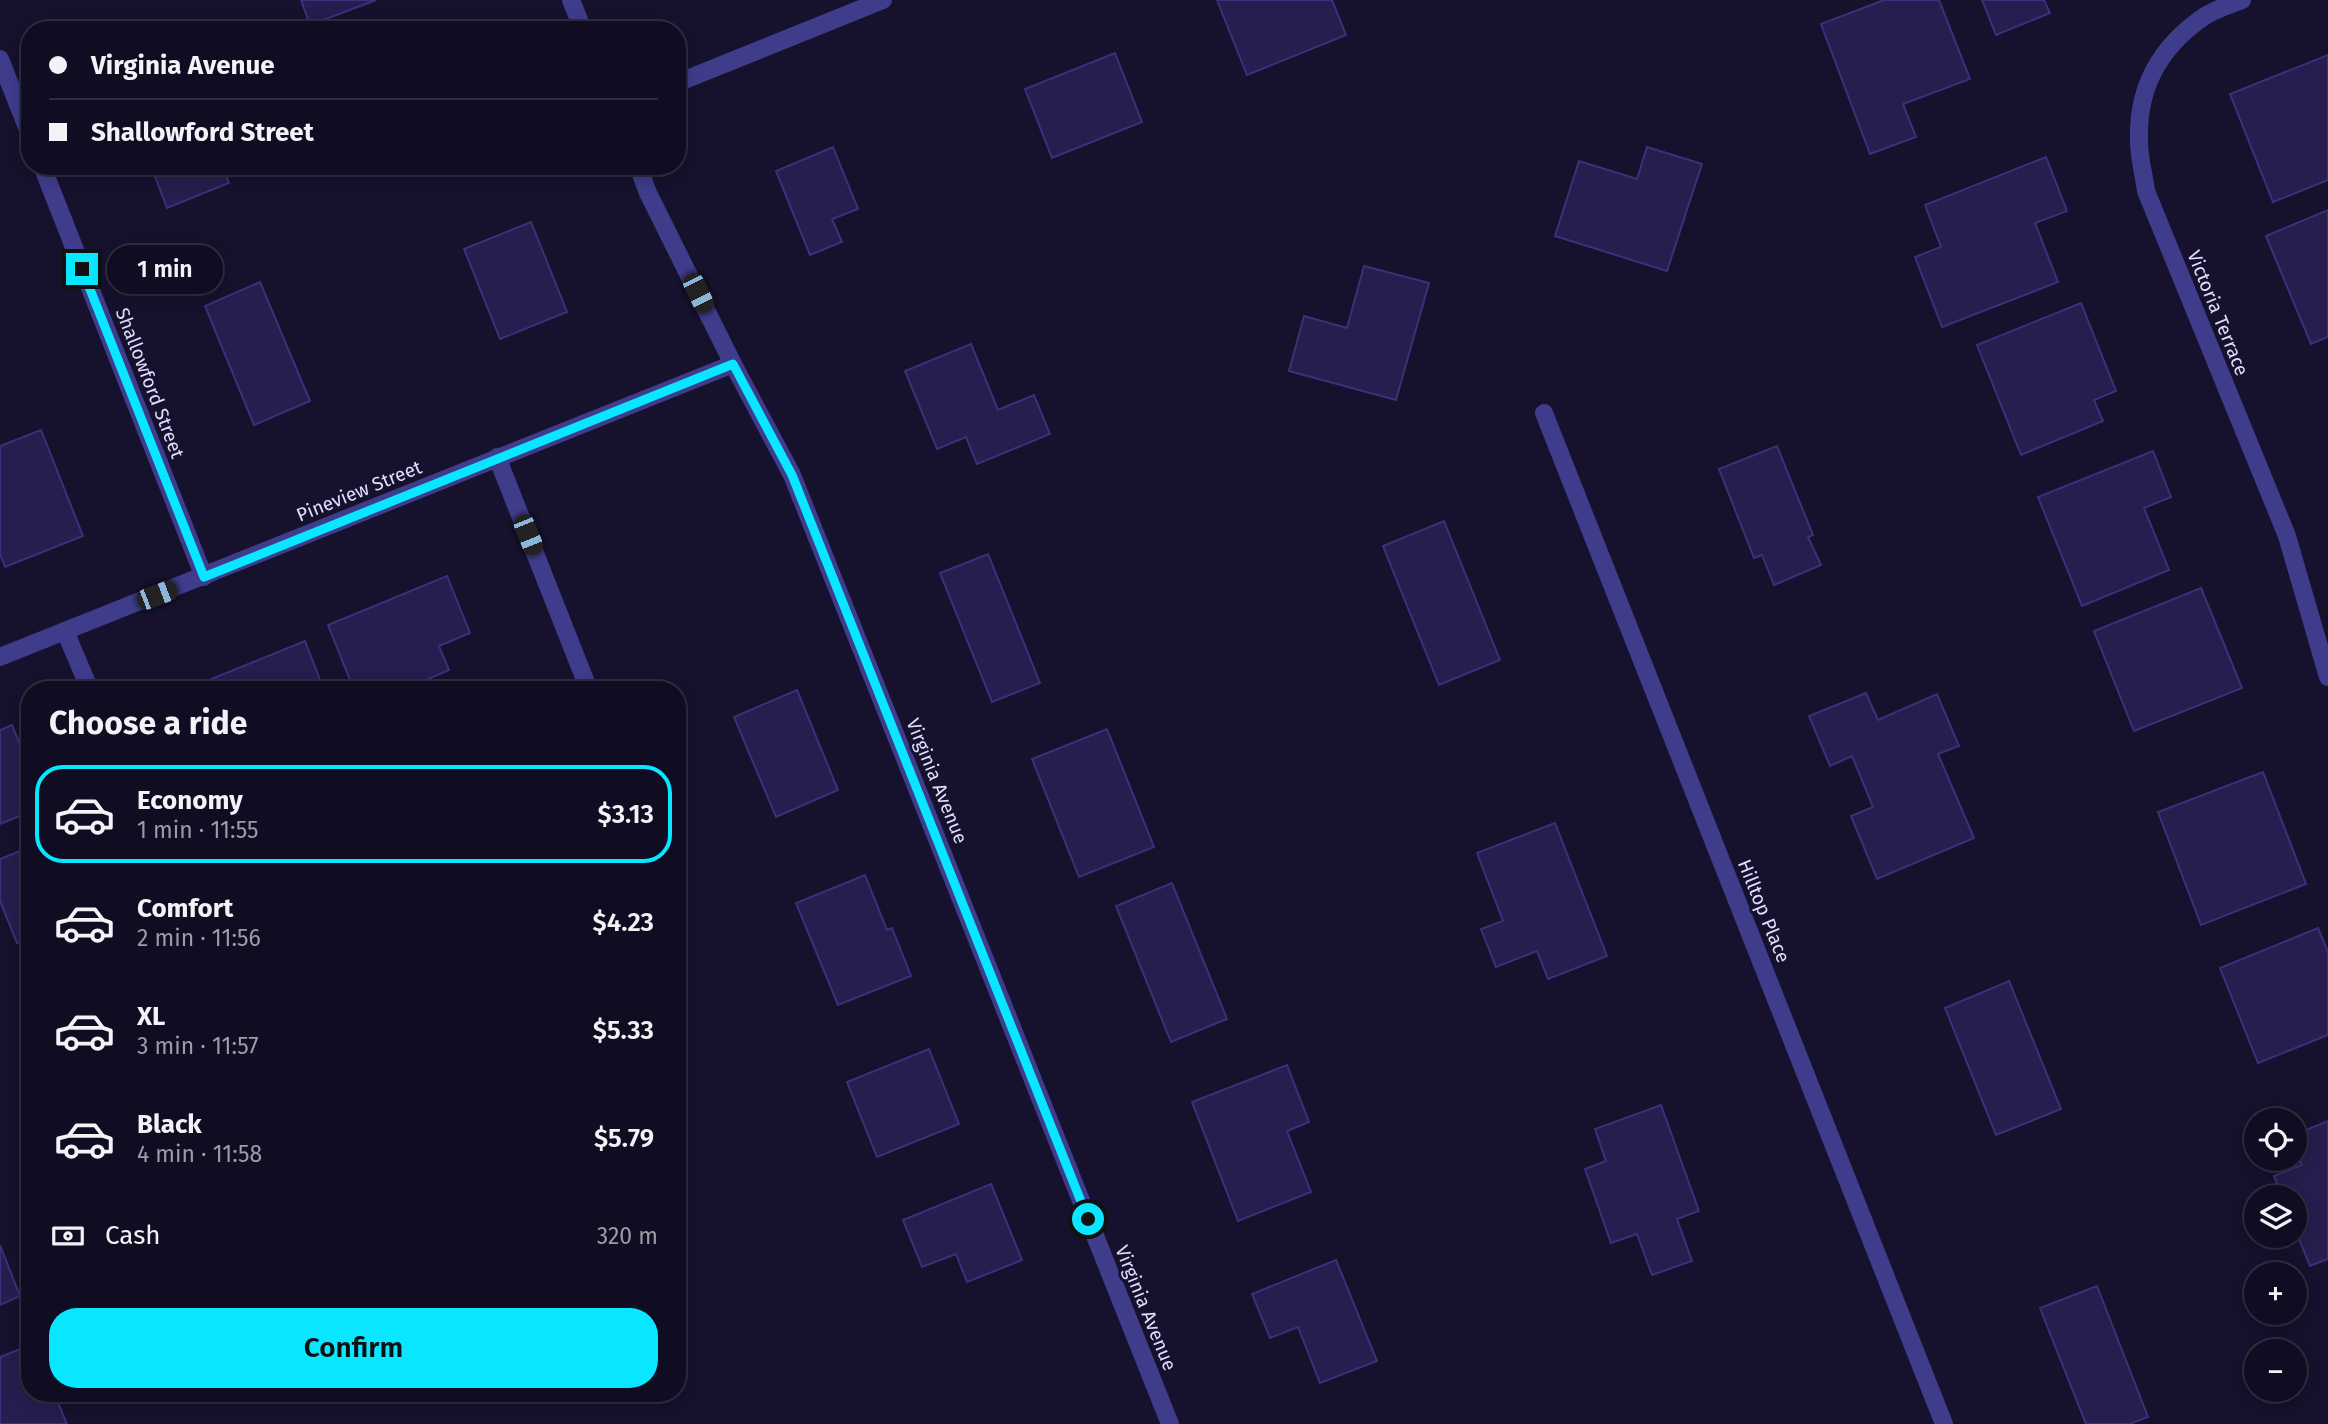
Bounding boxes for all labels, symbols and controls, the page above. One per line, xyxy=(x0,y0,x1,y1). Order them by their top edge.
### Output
text: Virginia Avenue xyxy=(91,50,275,81)
text: Shallowford Street xyxy=(91,117,314,148)
callout: 1 min xyxy=(106,244,222,294)
street label: Victoria Terrace xyxy=(2182,247,2254,379)
route end xyxy=(66,253,98,285)
text: 1 min xyxy=(137,255,193,283)
car xyxy=(680,270,717,316)
street label: Shallowford Street xyxy=(111,304,189,462)
street label: Pineview Street xyxy=(293,455,425,527)
car xyxy=(511,512,546,558)
car xyxy=(134,578,181,612)
text: Choose a ride xyxy=(49,704,247,742)
street label: Virginia Avenue xyxy=(901,715,973,847)
icon: car xyxy=(53,783,116,846)
text: Economy xyxy=(137,785,243,816)
text: $3.13 xyxy=(598,799,654,830)
text: 1 min · 11:55 xyxy=(137,816,259,844)
street label: Hilltop Place xyxy=(1733,856,1795,966)
icon: car xyxy=(53,891,116,954)
text: Comfort xyxy=(137,893,233,924)
text: $4.23 xyxy=(593,907,654,938)
text: 2 min · 11:56 xyxy=(137,924,261,952)
icon: car xyxy=(53,999,116,1062)
text: XL xyxy=(137,1001,165,1032)
text: $5.33 xyxy=(593,1015,654,1046)
text: 3 min · 11:57 xyxy=(137,1032,258,1060)
icon: car xyxy=(53,1107,116,1170)
map controls xyxy=(2244,1108,2307,1402)
button: locate xyxy=(2244,1108,2307,1171)
text: Black xyxy=(137,1109,202,1140)
text: $5.79 xyxy=(594,1123,654,1154)
text: 4 min · 11:58 xyxy=(137,1140,262,1168)
button: layers xyxy=(2244,1185,2307,1248)
route start xyxy=(1072,1203,1104,1235)
icon: cash xyxy=(49,1217,87,1255)
text: Cash xyxy=(105,1220,161,1251)
text: 320 m xyxy=(597,1222,658,1250)
street label: Virginia Avenue xyxy=(1110,1242,1182,1374)
button: + xyxy=(2244,1262,2307,1325)
button: Confirm xyxy=(49,1308,658,1388)
button: − xyxy=(2244,1339,2307,1402)

